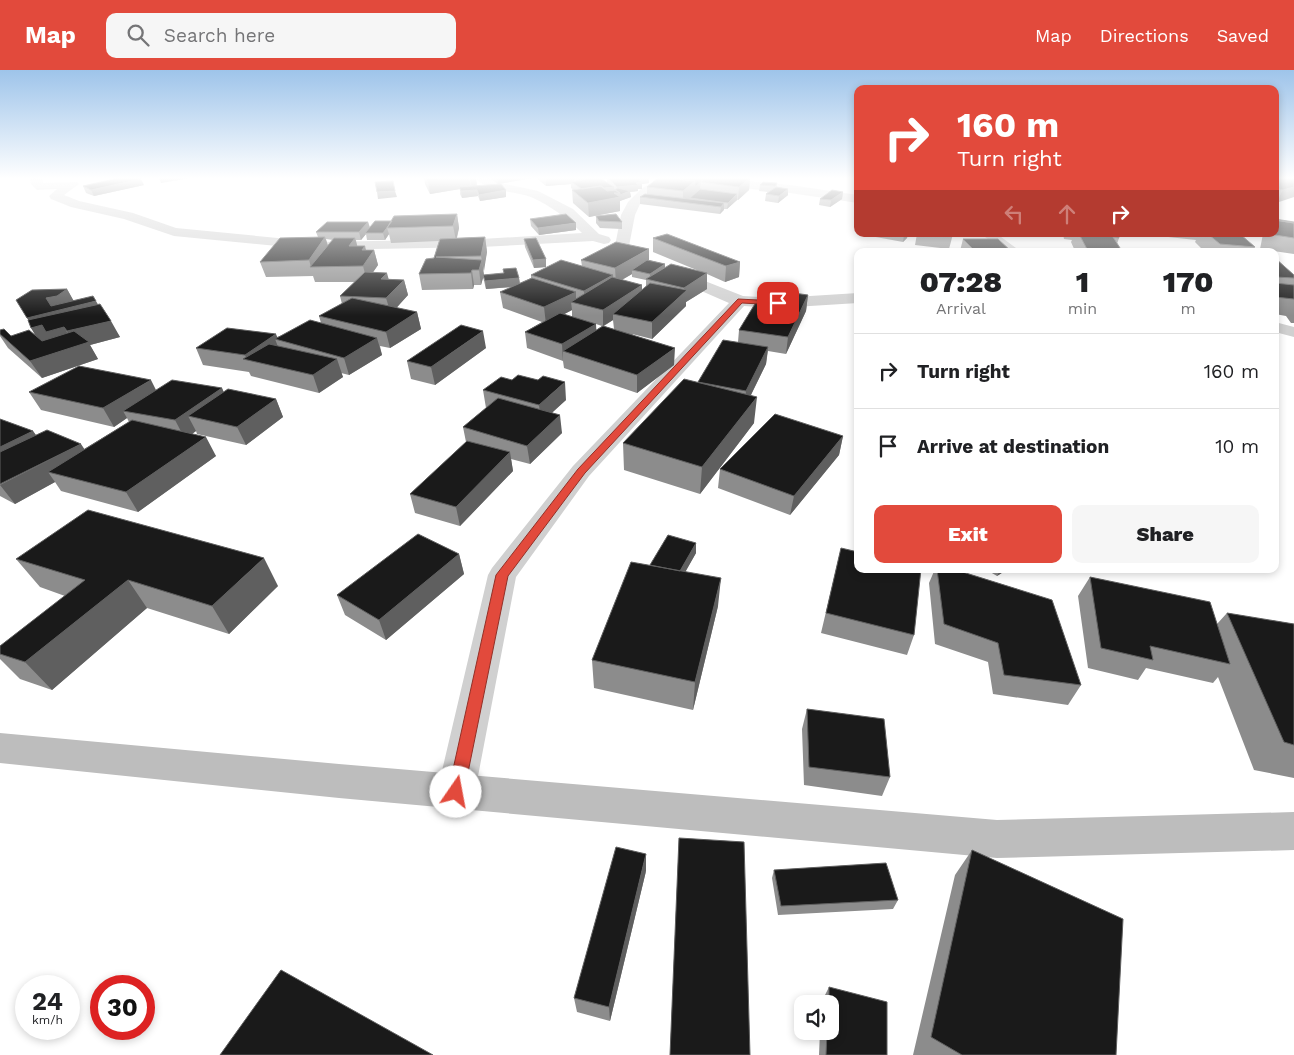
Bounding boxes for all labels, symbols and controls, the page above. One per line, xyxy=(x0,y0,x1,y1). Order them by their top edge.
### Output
search box xyxy=(106,13,456,58)
text: Map xyxy=(25,21,76,49)
icon: search xyxy=(124,21,152,49)
text: Search here xyxy=(164,24,275,47)
text: Map xyxy=(1035,25,1072,46)
text: Directions xyxy=(1100,25,1189,46)
text: Saved xyxy=(1217,25,1269,46)
text: 160 m xyxy=(957,104,1059,146)
icon: right xyxy=(874,105,939,170)
text: Turn right xyxy=(957,146,1062,171)
icon: left xyxy=(1000,200,1028,228)
icon: ahead xyxy=(1053,200,1081,228)
icon: right xyxy=(1106,200,1134,228)
text: 07:28 xyxy=(919,264,1002,299)
text: 1 xyxy=(1076,264,1089,299)
text: 170 xyxy=(1163,264,1214,299)
pin xyxy=(757,282,799,324)
icon: arrive xyxy=(764,289,792,317)
text: Arrival xyxy=(936,299,986,318)
text: min xyxy=(1068,299,1097,318)
text: m xyxy=(1180,299,1196,318)
icon: right xyxy=(874,357,902,385)
text: Turn right xyxy=(917,360,1010,383)
text: 160 m xyxy=(1204,360,1259,383)
icon: arrive xyxy=(874,432,902,460)
text: Arrive at destination xyxy=(917,435,1109,458)
text: 10 m xyxy=(1215,435,1259,458)
button: Exit xyxy=(874,505,1062,563)
button: Share xyxy=(1072,505,1259,563)
position arrow xyxy=(429,765,481,817)
speed limit sign: 30 xyxy=(90,975,155,1040)
text: 24 xyxy=(32,987,63,1016)
map controls xyxy=(794,995,839,1040)
button: sound xyxy=(794,995,839,1040)
text: km/h xyxy=(32,1013,63,1027)

